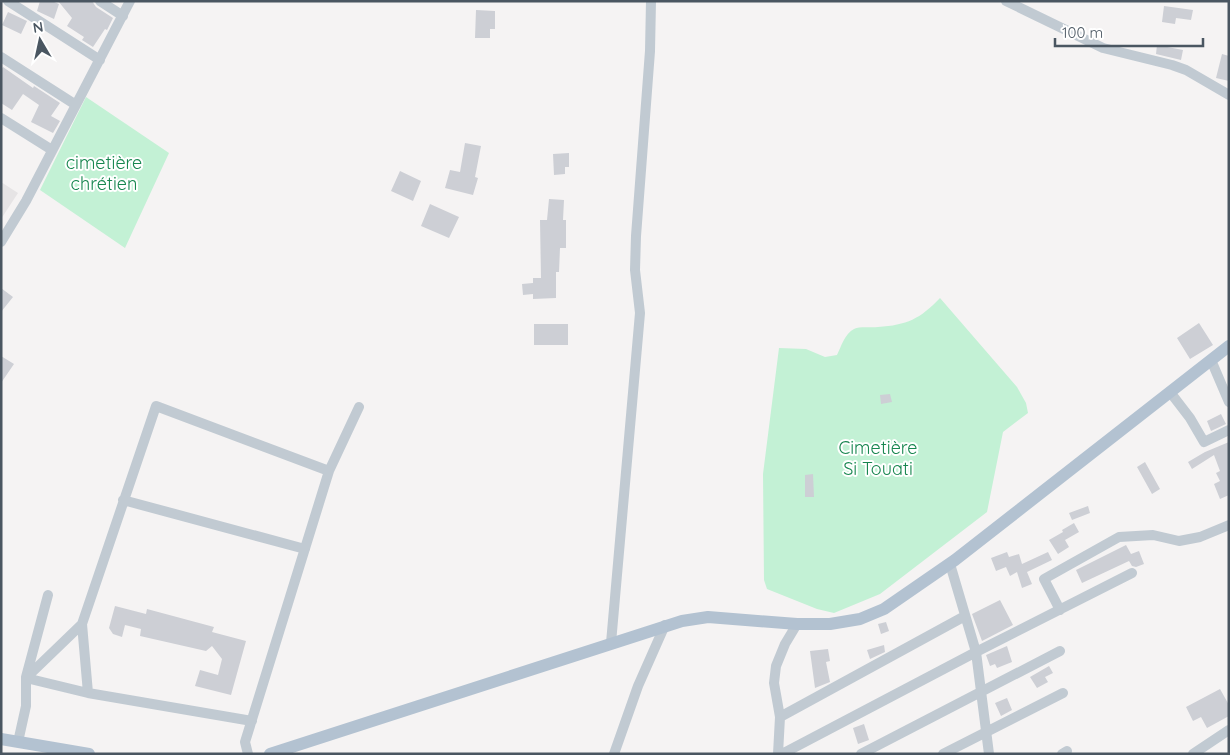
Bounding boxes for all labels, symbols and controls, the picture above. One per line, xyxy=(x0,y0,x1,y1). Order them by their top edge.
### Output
north arrow xyxy=(15,15,65,65)
scale bar xyxy=(1055,15,1202,47)
text: N xyxy=(31,17,44,37)
text: 100 m xyxy=(1062,23,1103,42)
park label: cimetière chrétien xyxy=(66,151,142,195)
park label: Cimetière Si Touati xyxy=(838,436,918,480)

